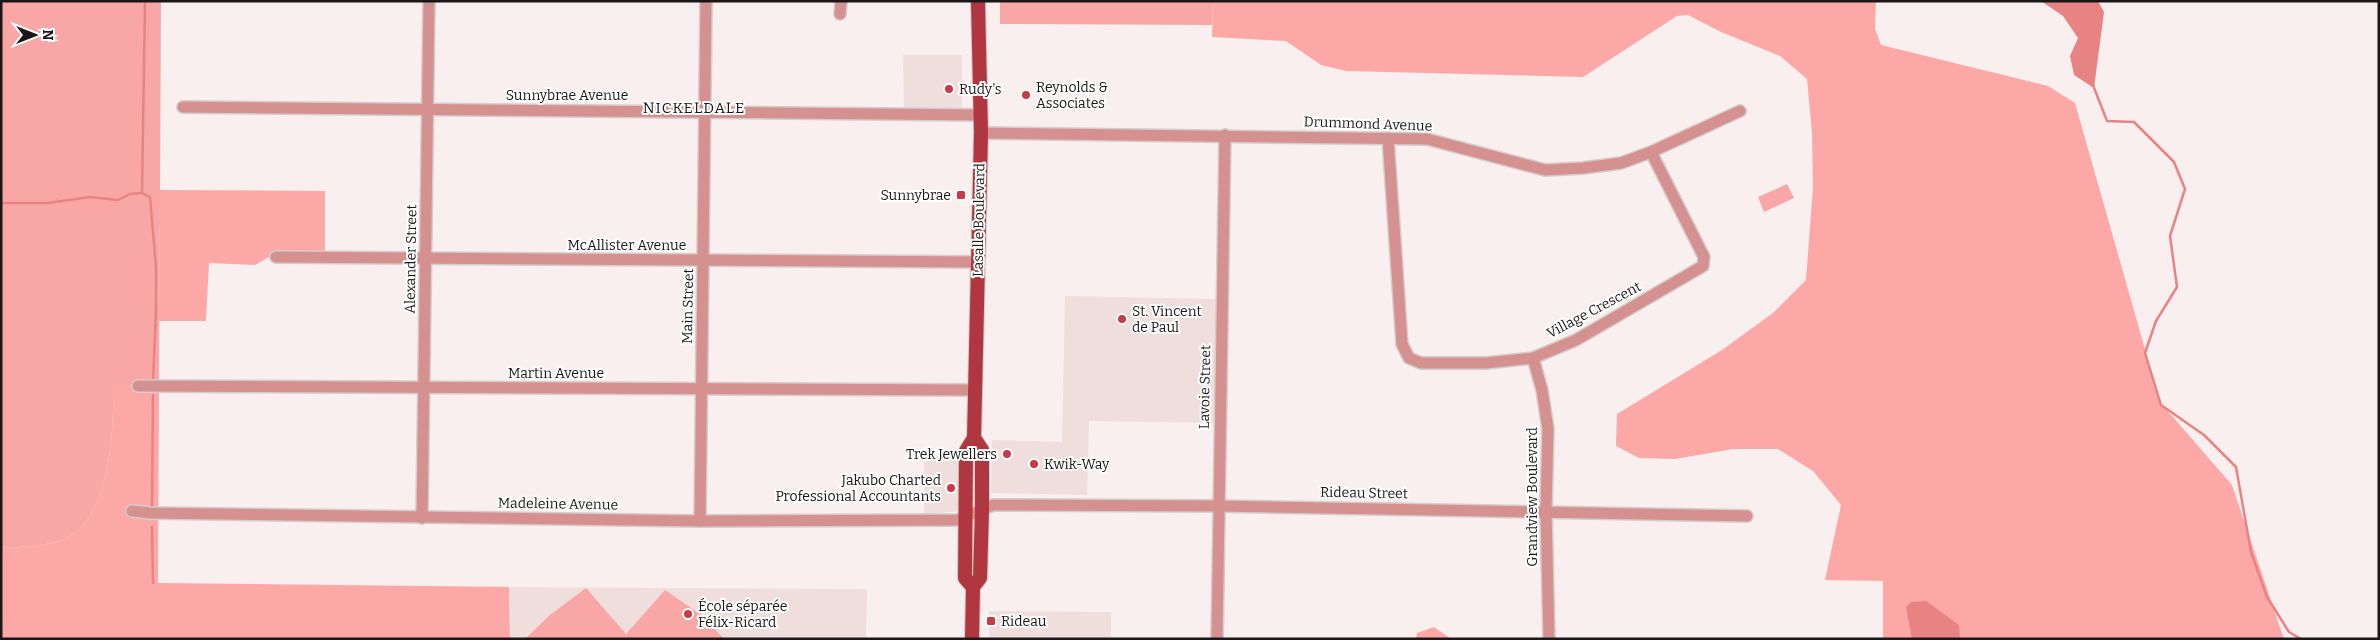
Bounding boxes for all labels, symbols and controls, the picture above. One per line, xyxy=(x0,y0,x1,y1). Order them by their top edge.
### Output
north arrow xyxy=(10,10,60,60)
text: N xyxy=(39,30,56,41)
place label: Reynolds & Associates xyxy=(1036,79,1108,112)
place label: Rudy's xyxy=(959,81,1001,98)
marker: Rudy's xyxy=(943,83,955,95)
street label: Sunnybrae Avenue xyxy=(506,87,628,104)
marker: Reynolds & Associates xyxy=(1020,89,1032,101)
district label: NICKELDALE xyxy=(643,99,745,117)
street label: Drummond Avenue xyxy=(1303,113,1433,135)
street label: Lasalle Boulevard xyxy=(970,163,988,277)
place label: Sunnybrae xyxy=(880,187,951,204)
marker: Sunnybrae xyxy=(955,189,967,201)
street label: Alexander Street xyxy=(402,204,420,314)
street label: McAllister Avenue xyxy=(568,237,686,254)
street label: Main Street xyxy=(679,268,697,344)
street label: Village Crescent xyxy=(1544,278,1644,342)
place label: St. Vincent de Paul xyxy=(1132,303,1202,336)
marker: St. Vincent de Paul xyxy=(1116,313,1128,325)
street label: Lavoie Street xyxy=(1196,345,1214,429)
street label: Martin Avenue xyxy=(508,365,604,382)
street label: Grandview Boulevard xyxy=(1524,427,1541,567)
place label: Trek Jewellers xyxy=(906,446,997,463)
marker: Trek Jewellers xyxy=(1001,448,1013,460)
place label: Kwik-Way xyxy=(1044,456,1110,473)
marker: Kwik-Way xyxy=(1028,458,1040,470)
place label: Jakubo Charted Professional Accountants xyxy=(775,472,941,505)
marker: Jakubo Charted Professional Accountants xyxy=(945,482,957,494)
street label: Rideau Street xyxy=(1320,484,1408,502)
street label: Madeleine Avenue xyxy=(498,494,618,514)
place label: École séparée Félix-Ricard xyxy=(698,597,788,631)
marker: École séparée Félix-Ricard xyxy=(682,608,694,620)
place label: Rideau xyxy=(1001,613,1047,630)
marker: Rideau xyxy=(985,615,997,627)

